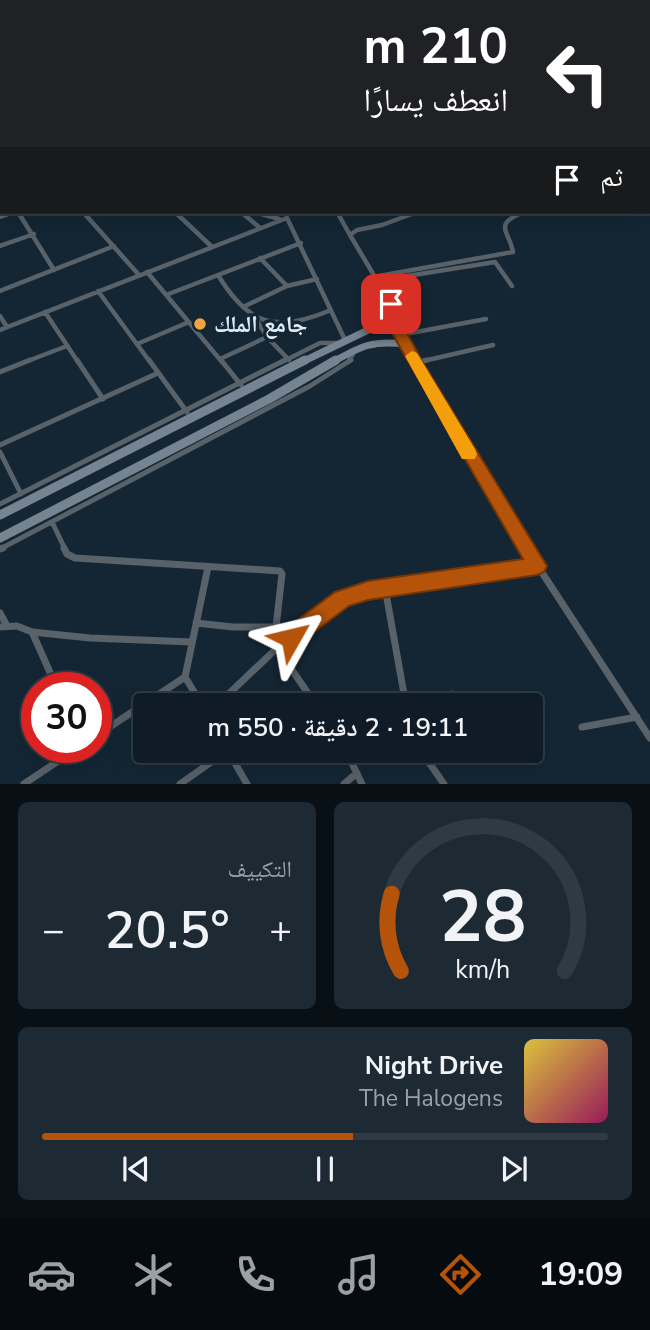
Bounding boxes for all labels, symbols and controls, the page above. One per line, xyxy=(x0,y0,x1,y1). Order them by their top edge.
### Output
text: 210 m xyxy=(364,13,508,80)
icon: left xyxy=(532,28,623,119)
text: انعطف يسارًا xyxy=(364,79,508,122)
text: ثم xyxy=(600,160,623,195)
icon: arrive xyxy=(548,161,586,199)
pin xyxy=(361,274,421,334)
icon: arrive xyxy=(372,285,410,323)
place label: جامع الملك xyxy=(214,309,307,340)
marker: جامع الملك xyxy=(192,316,208,332)
position arrow xyxy=(254,601,328,675)
speed limit sign: 30 xyxy=(21,672,112,763)
text: 19:11 · 2 دقيقة · 550 m xyxy=(208,710,468,745)
text: التكييف xyxy=(227,854,292,885)
text: 28 xyxy=(439,868,527,968)
text: 20.5° xyxy=(104,895,230,966)
text: − xyxy=(42,905,65,956)
text: + xyxy=(269,905,292,956)
text: km/h xyxy=(455,953,511,987)
text: Night Drive xyxy=(365,1048,503,1083)
text: The Halogens xyxy=(359,1083,503,1114)
icon: previous xyxy=(117,1150,155,1188)
icon: pause xyxy=(306,1150,344,1188)
icon: next xyxy=(495,1150,533,1188)
icon: car xyxy=(27,1250,76,1299)
icon: climate xyxy=(129,1250,178,1299)
icon: phone xyxy=(231,1250,280,1299)
icon: music xyxy=(334,1250,383,1299)
icon: directions xyxy=(436,1250,485,1299)
text: 19:09 xyxy=(539,1253,623,1296)

